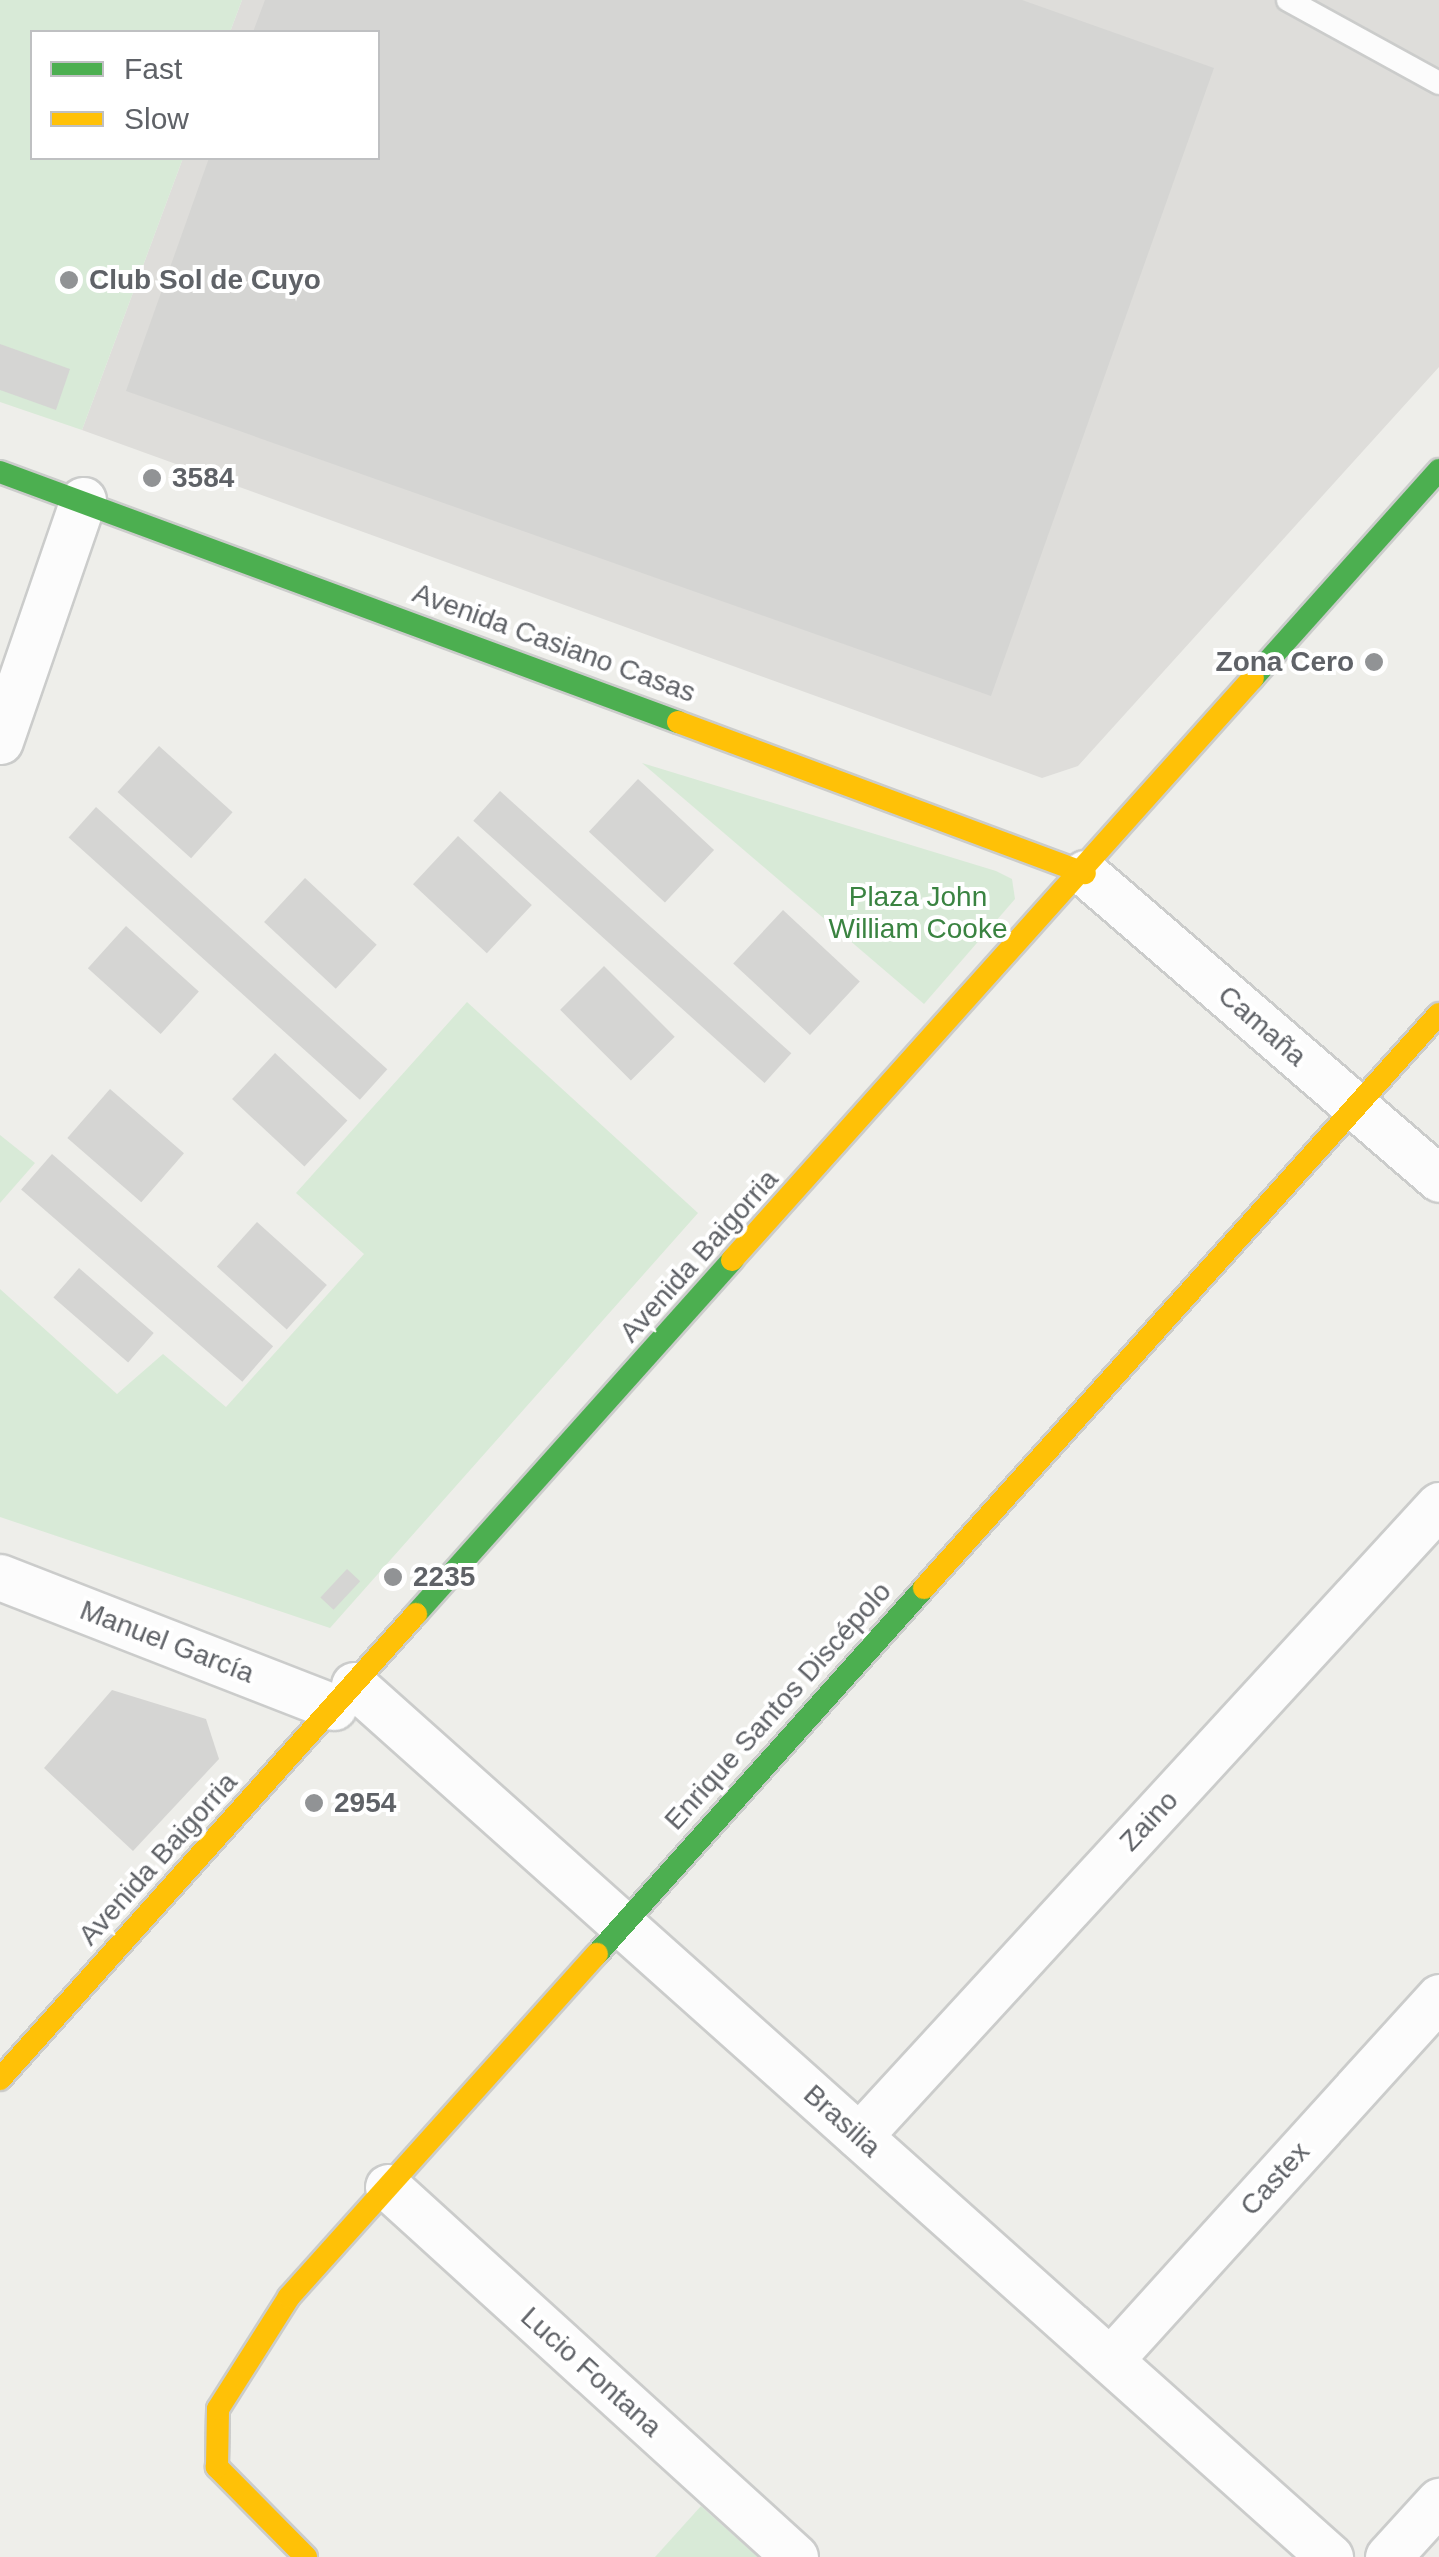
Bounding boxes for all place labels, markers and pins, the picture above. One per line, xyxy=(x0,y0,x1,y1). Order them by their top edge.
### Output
place label: Club Sol de Cuyo xyxy=(89,263,321,297)
marker: Club Sol de Cuyo xyxy=(58,269,80,291)
place label: 3584 xyxy=(172,461,234,495)
marker: 3584 xyxy=(141,467,163,489)
place label: Zona Cero xyxy=(1216,645,1354,679)
marker: Zona Cero xyxy=(1363,651,1385,673)
place label: 2235 xyxy=(413,1560,475,1594)
marker: 2235 xyxy=(382,1566,404,1588)
place label: 2954 xyxy=(334,1786,396,1820)
marker: 2954 xyxy=(303,1792,325,1814)

